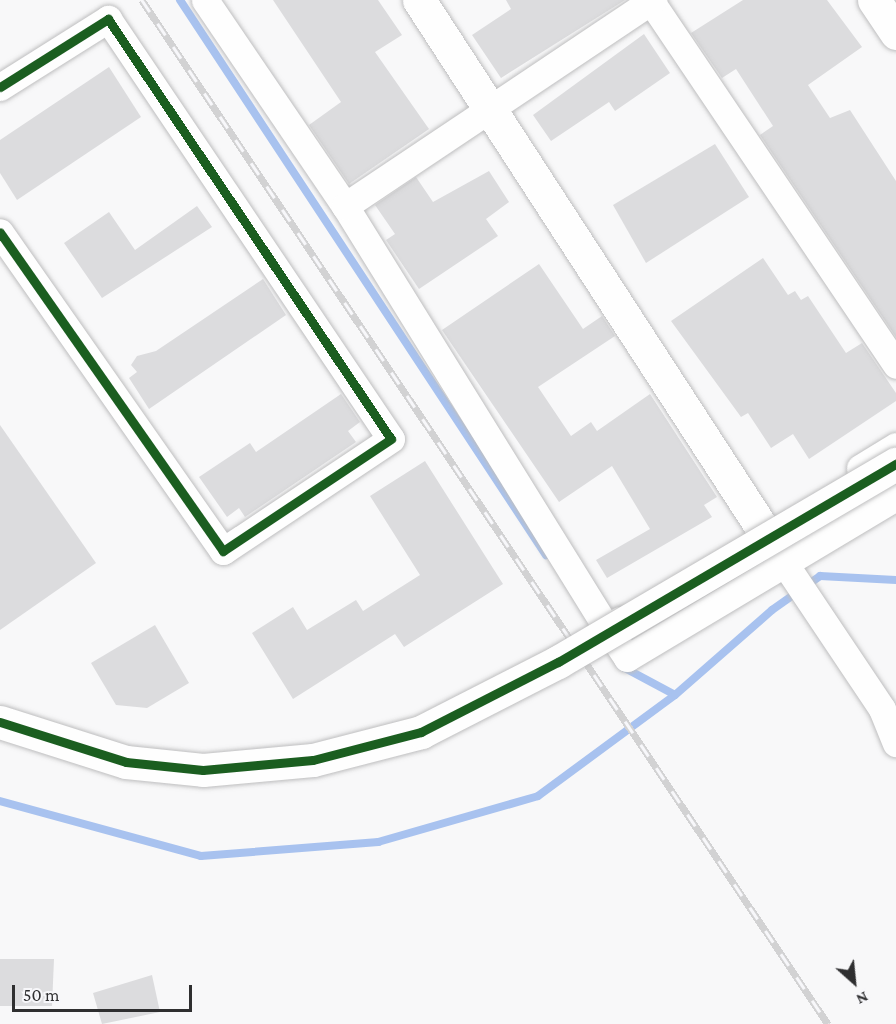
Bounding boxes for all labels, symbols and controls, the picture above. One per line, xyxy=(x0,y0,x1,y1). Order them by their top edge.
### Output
north arrow xyxy=(824,952,884,1012)
scale bar xyxy=(15,973,195,1011)
text: 50 m xyxy=(23,985,60,1005)
text: N xyxy=(854,988,871,1009)

